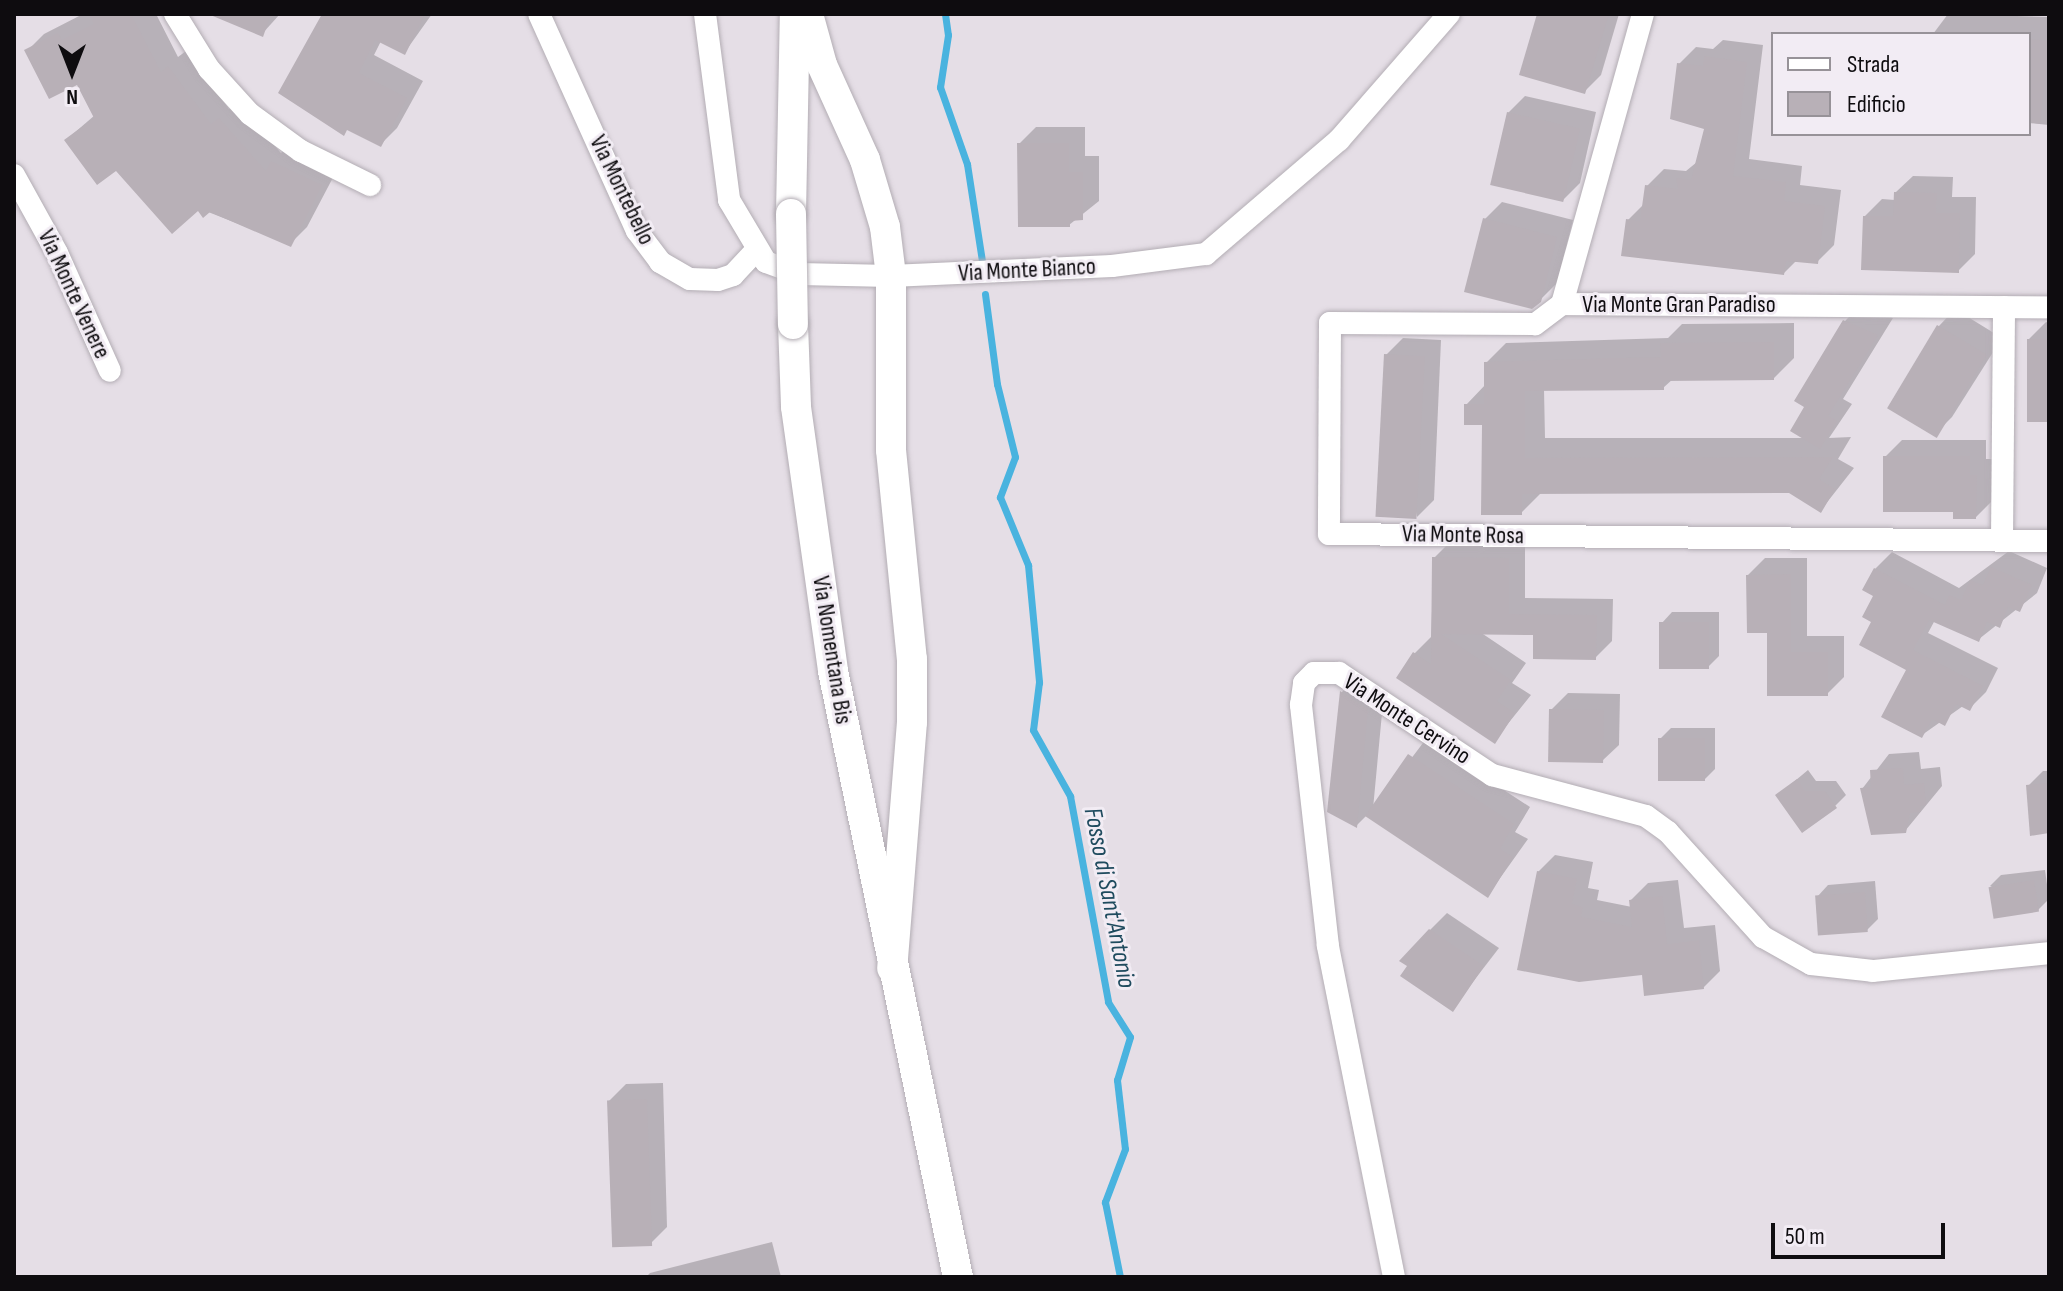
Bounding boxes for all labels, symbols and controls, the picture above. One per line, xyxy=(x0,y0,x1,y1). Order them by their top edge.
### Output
north arrow xyxy=(32,32,112,112)
legend xyxy=(1771,32,2031,136)
text: Strada xyxy=(1847,50,1900,79)
text: N xyxy=(66,83,78,110)
text: Edificio xyxy=(1847,90,1906,119)
street label: Via Montebello xyxy=(583,131,661,249)
street label: Via Monte Venere xyxy=(32,225,116,363)
street label: Via Monte Bianco xyxy=(957,252,1097,288)
street label: Via Monte Gran Paradiso xyxy=(1582,291,1776,319)
street label: Via Monte Rosa xyxy=(1402,520,1524,550)
street label: Via Nomentana Bis xyxy=(806,574,858,726)
street label: Via Monte Cervino xyxy=(1338,667,1476,771)
water label: Fosso di Sant'Antonio xyxy=(1076,805,1142,991)
scale bar xyxy=(1775,1207,1949,1257)
text: 50 m xyxy=(1785,1222,1825,1251)

